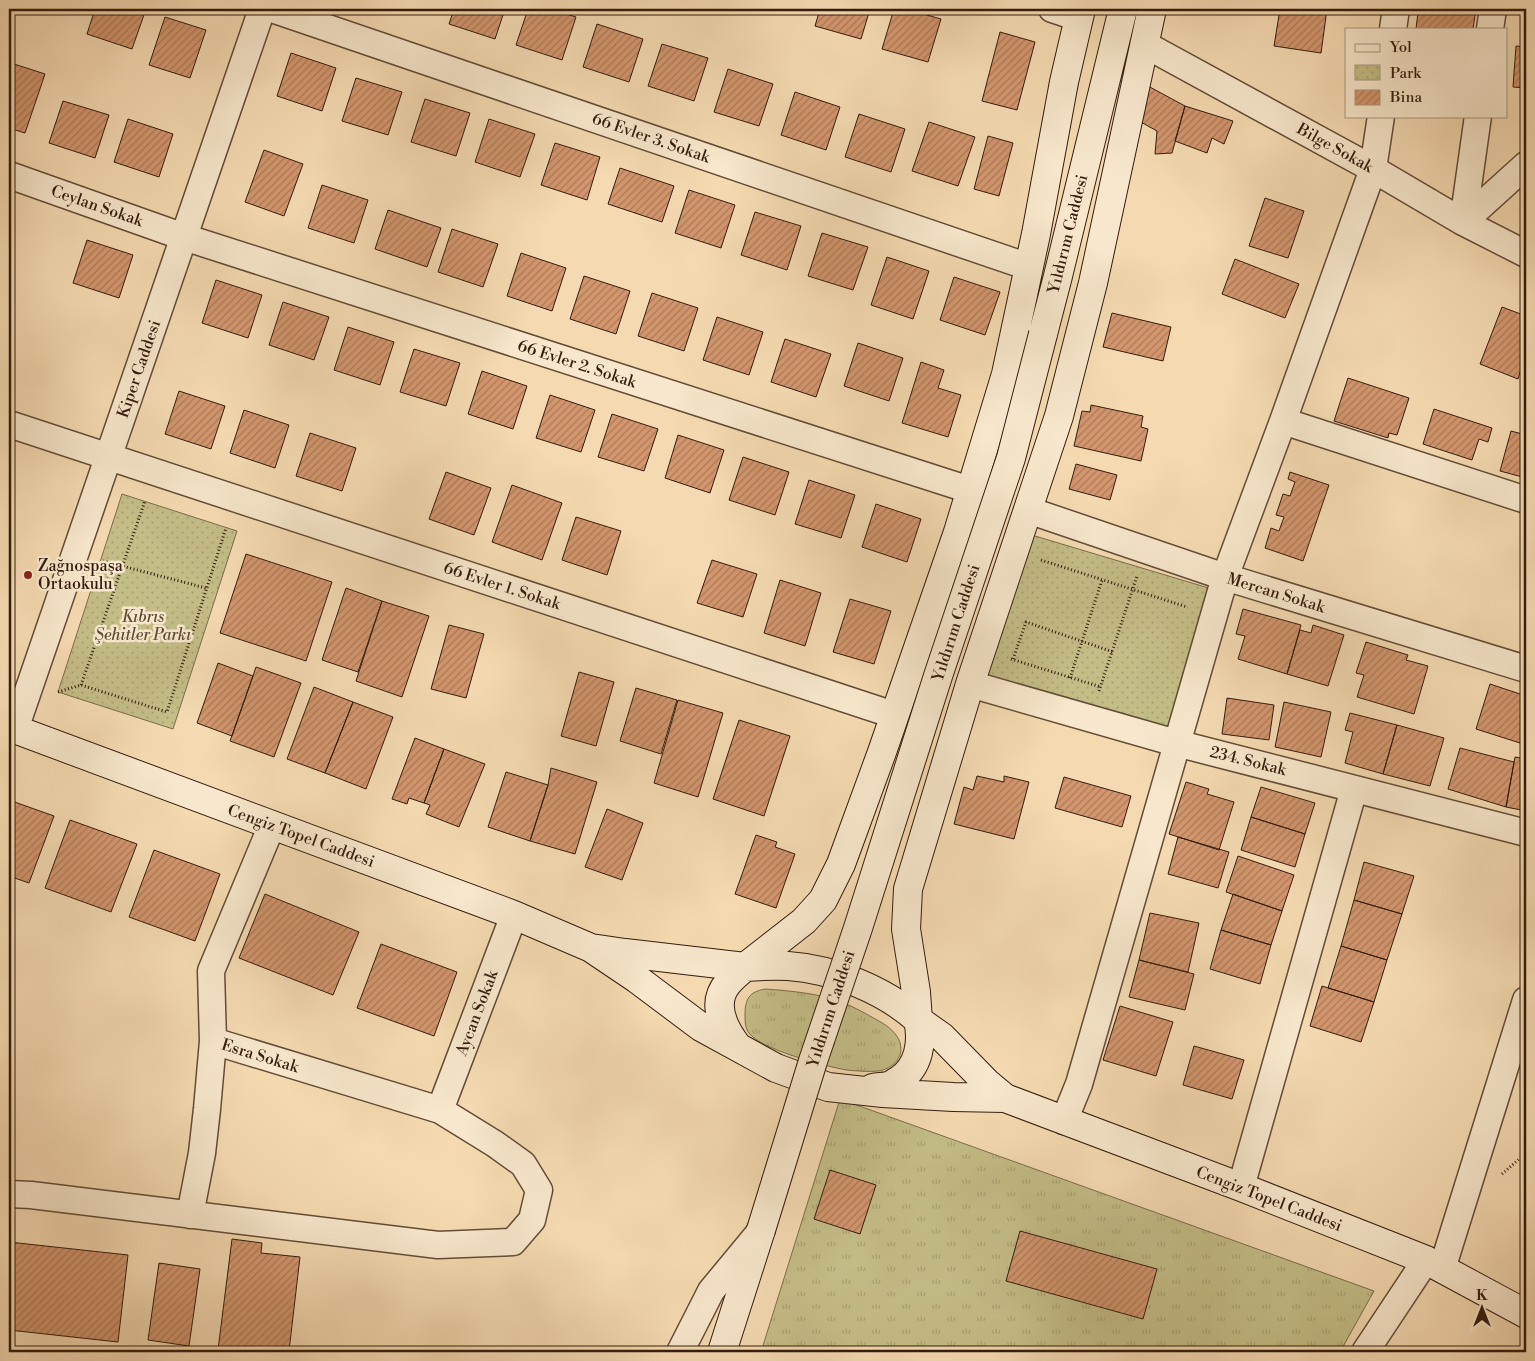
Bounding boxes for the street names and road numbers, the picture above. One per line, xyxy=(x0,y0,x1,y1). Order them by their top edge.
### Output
street label: 66 Evler 3. Sokak xyxy=(589,108,714,168)
street label: Bilge Sokak xyxy=(1292,118,1378,178)
street label: Yıldırım Caddesi xyxy=(1043,172,1092,297)
street label: Ceylan Sokak xyxy=(48,181,147,232)
street label: Kiper Caddesi xyxy=(113,317,165,421)
street label: 66 Evler 2. Sokak xyxy=(515,335,640,393)
street label: 66 Evler 1. Sokak xyxy=(441,558,565,615)
street label: Yıldırım Caddesi xyxy=(927,562,984,685)
street label: Mercan Sokak xyxy=(1225,569,1329,618)
street label: 234. Sokak xyxy=(1208,742,1290,781)
street label: Cengiz Topel Caddesi xyxy=(225,800,377,872)
street label: Yıldırım Caddesi xyxy=(802,948,859,1071)
street label: Aycan Sokak xyxy=(451,966,503,1060)
street label: Esra Sokak xyxy=(219,1035,303,1078)
street label: Cengiz Topel Caddesi xyxy=(1193,1162,1345,1236)

